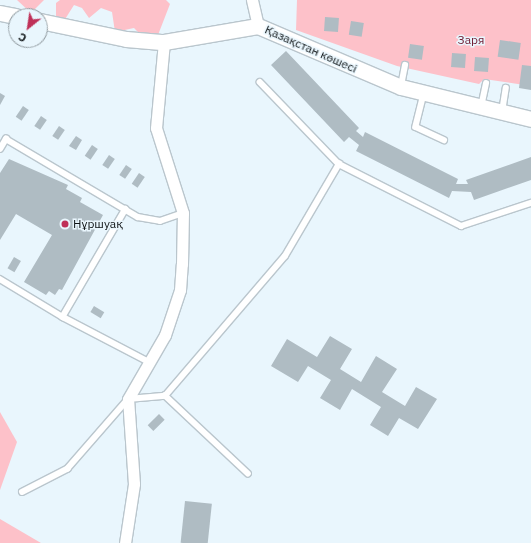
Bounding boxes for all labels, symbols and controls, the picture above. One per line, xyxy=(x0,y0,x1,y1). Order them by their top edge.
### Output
north arrow xyxy=(8,8,48,48)
street label: Қазақстан көшесі xyxy=(263,22,359,76)
text: С xyxy=(16,30,29,45)
park label: Заря xyxy=(458,33,484,47)
place label: Нұршуақ xyxy=(73,217,123,231)
marker: Нұршуақ xyxy=(60,219,70,229)

